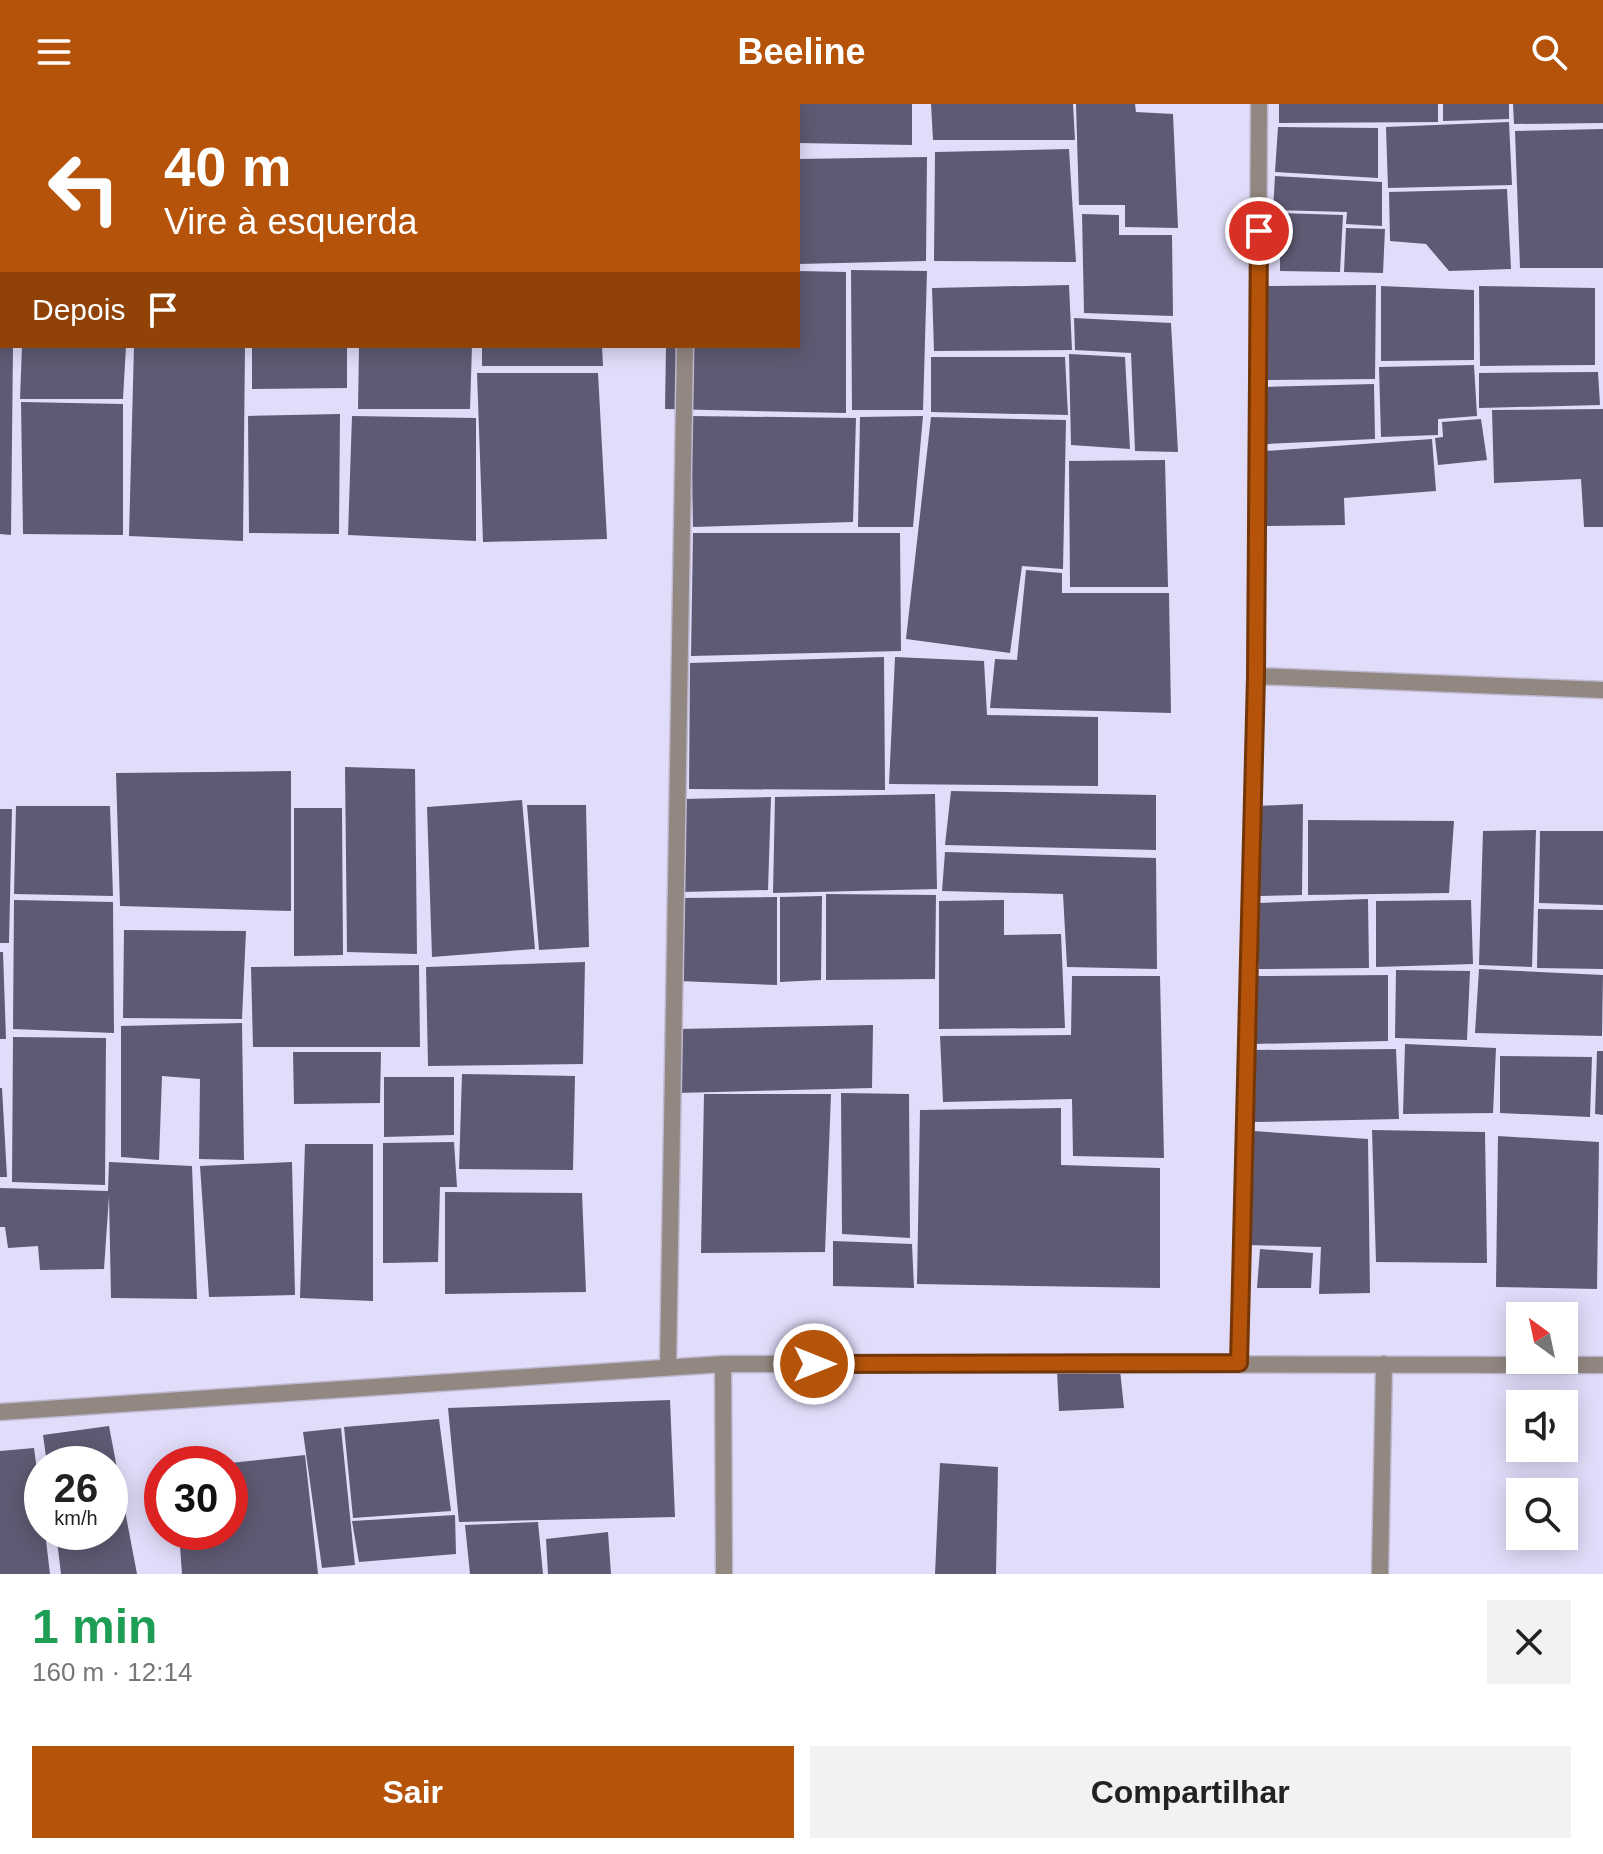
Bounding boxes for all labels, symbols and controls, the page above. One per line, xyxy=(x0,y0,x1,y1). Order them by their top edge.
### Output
icon: menu xyxy=(32,30,76,74)
icon: search xyxy=(1527,30,1571,74)
text: Beeline xyxy=(737,31,866,72)
text: 40 m xyxy=(164,135,292,198)
icon: left xyxy=(32,136,136,240)
pin xyxy=(1225,197,1293,265)
text: Vire à esquerda xyxy=(164,201,418,242)
icon: arrive xyxy=(1237,209,1281,253)
icon: arrive xyxy=(141,288,185,332)
text: Depois xyxy=(32,293,125,326)
north arrow xyxy=(1506,1302,1578,1374)
map controls xyxy=(1506,1302,1578,1550)
position arrow xyxy=(772,1322,856,1406)
button: sound xyxy=(1506,1390,1578,1462)
speed limit sign: 30 xyxy=(144,1446,248,1550)
text: 26 xyxy=(54,1466,98,1510)
button: search xyxy=(1506,1478,1578,1550)
text: km/h xyxy=(54,1507,98,1529)
text: 1 min xyxy=(32,1600,157,1653)
button: close xyxy=(1487,1600,1571,1684)
text: 160 m · 12:14 xyxy=(32,1657,192,1687)
button: Sair xyxy=(32,1746,794,1838)
button: Compartilhar xyxy=(810,1746,1571,1838)

